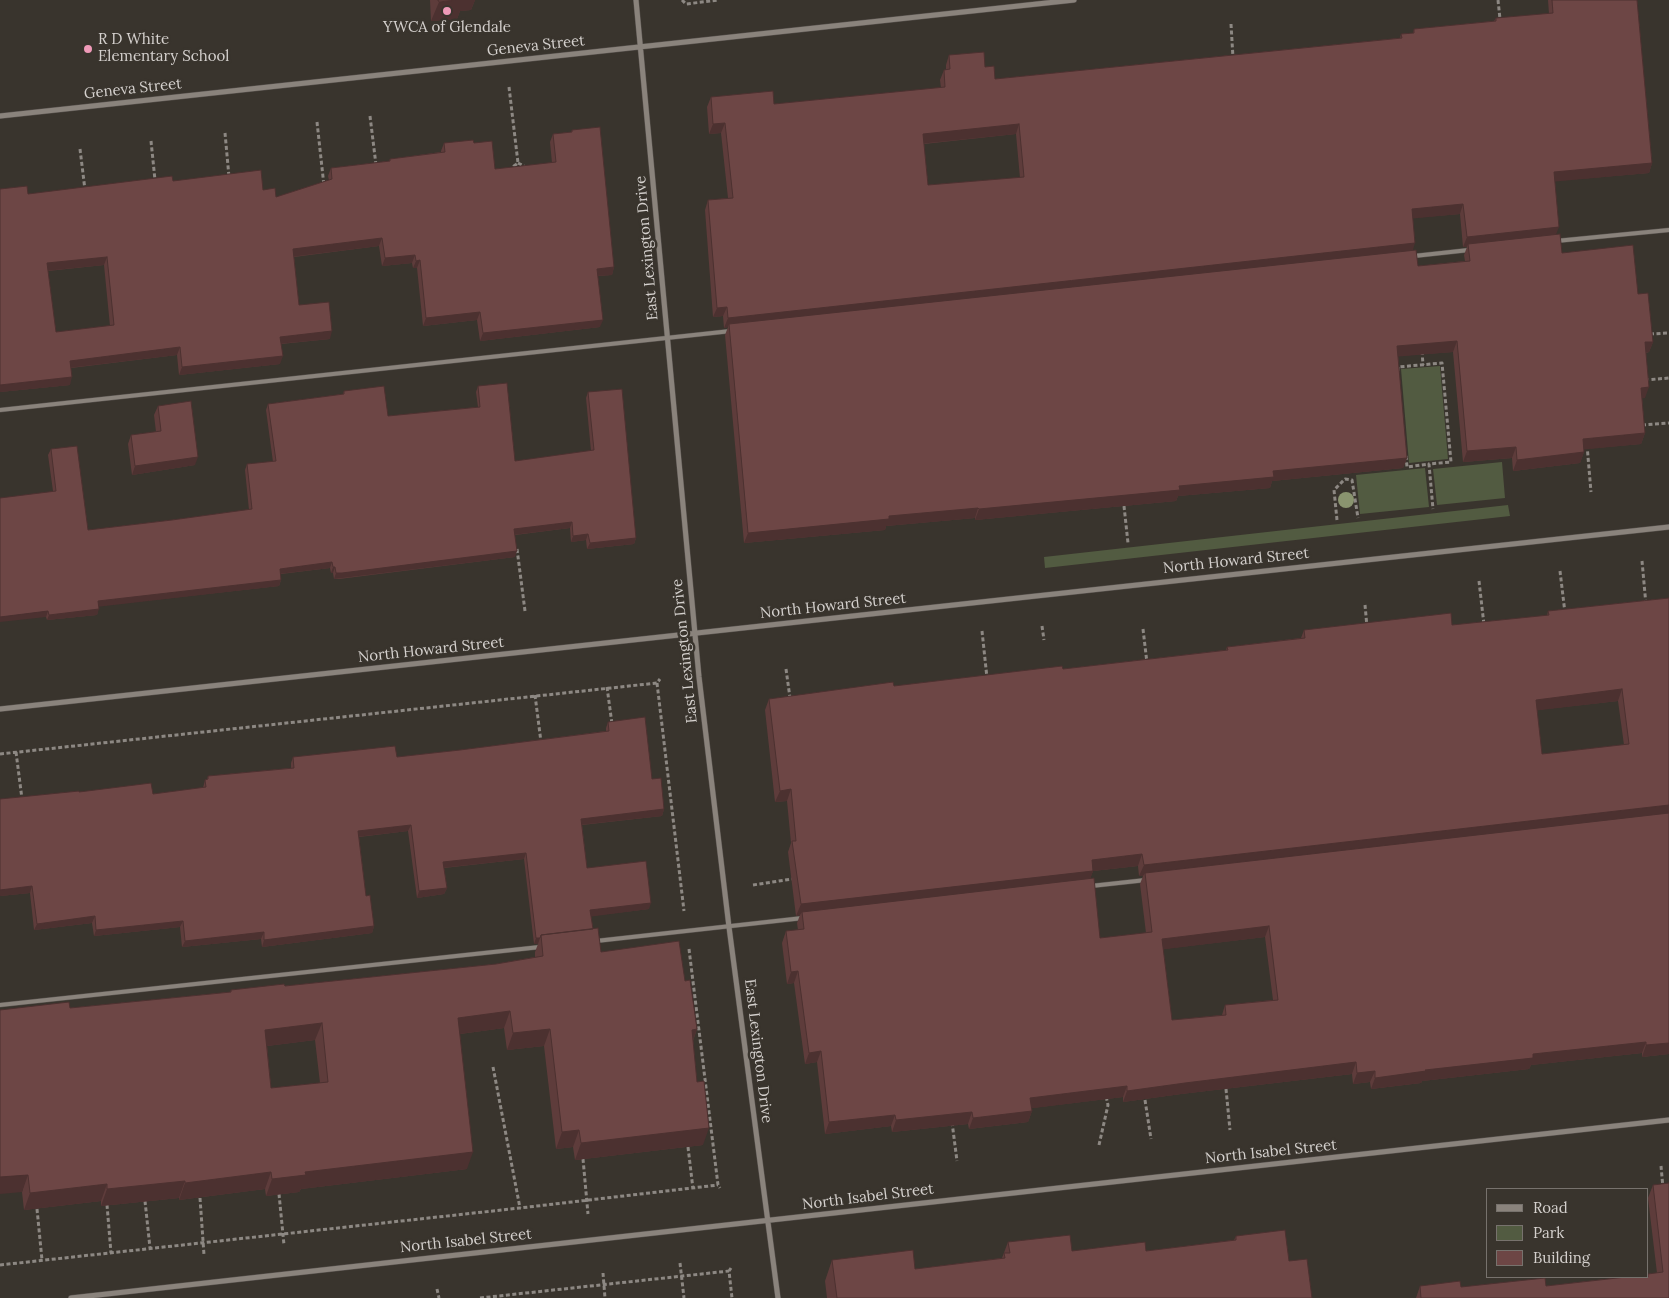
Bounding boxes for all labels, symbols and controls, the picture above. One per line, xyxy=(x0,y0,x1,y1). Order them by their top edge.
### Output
marker: YWCA of Glendale xyxy=(441,5,453,17)
place label: YWCA of Glendale xyxy=(383,19,511,37)
place label: R D White Elementary School xyxy=(98,31,229,66)
street label: Geneva Street xyxy=(486,32,586,60)
marker: R D White Elementary School xyxy=(82,43,94,55)
street label: Geneva Street xyxy=(83,75,183,103)
street label: East Lexington Drive xyxy=(632,175,662,321)
street label: North Howard Street xyxy=(1162,544,1310,578)
street label: East Lexington Drive xyxy=(668,578,702,724)
street label: North Howard Street xyxy=(759,589,907,623)
street label: North Howard Street xyxy=(357,633,505,667)
street label: East Lexington Drive xyxy=(740,978,776,1124)
street label: North Isabel Street xyxy=(1204,1136,1338,1168)
street label: North Isabel Street xyxy=(801,1180,935,1214)
legend xyxy=(1486,1188,1649,1278)
text: Road xyxy=(1533,1198,1568,1217)
text: Park xyxy=(1533,1223,1564,1242)
street label: North Isabel Street xyxy=(399,1225,533,1257)
text: Building xyxy=(1533,1248,1590,1267)

